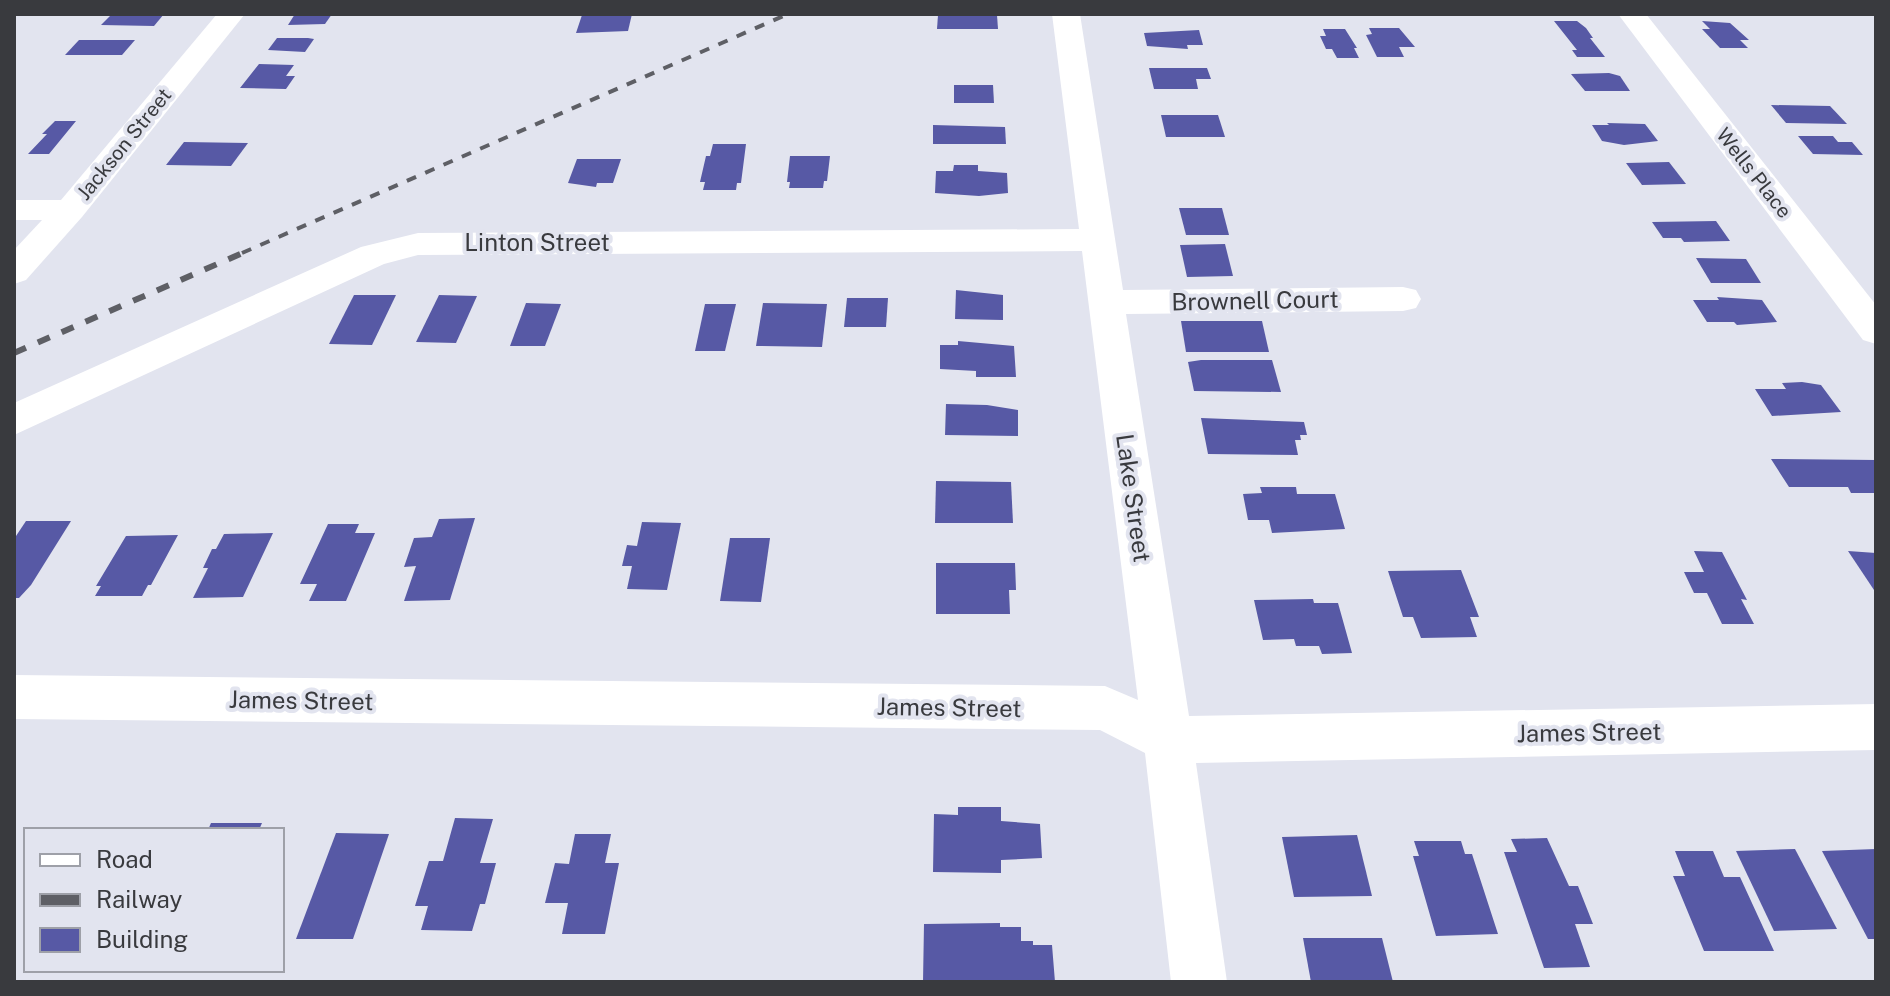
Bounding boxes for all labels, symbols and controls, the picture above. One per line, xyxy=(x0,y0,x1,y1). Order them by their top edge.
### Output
street label: Jackson Street xyxy=(72,83,176,205)
street label: Wells Place xyxy=(1711,123,1797,223)
street label: Linton Street xyxy=(464,228,610,256)
street label: Brownell Court xyxy=(1171,285,1339,315)
street label: Lake Street xyxy=(1111,432,1157,564)
street label: James Street xyxy=(228,685,374,715)
street label: James Street xyxy=(876,692,1022,722)
street label: James Street xyxy=(1516,717,1662,747)
legend xyxy=(24,828,284,972)
text: Road xyxy=(96,845,153,873)
text: Railway xyxy=(96,885,182,913)
text: Building xyxy=(96,925,188,953)

